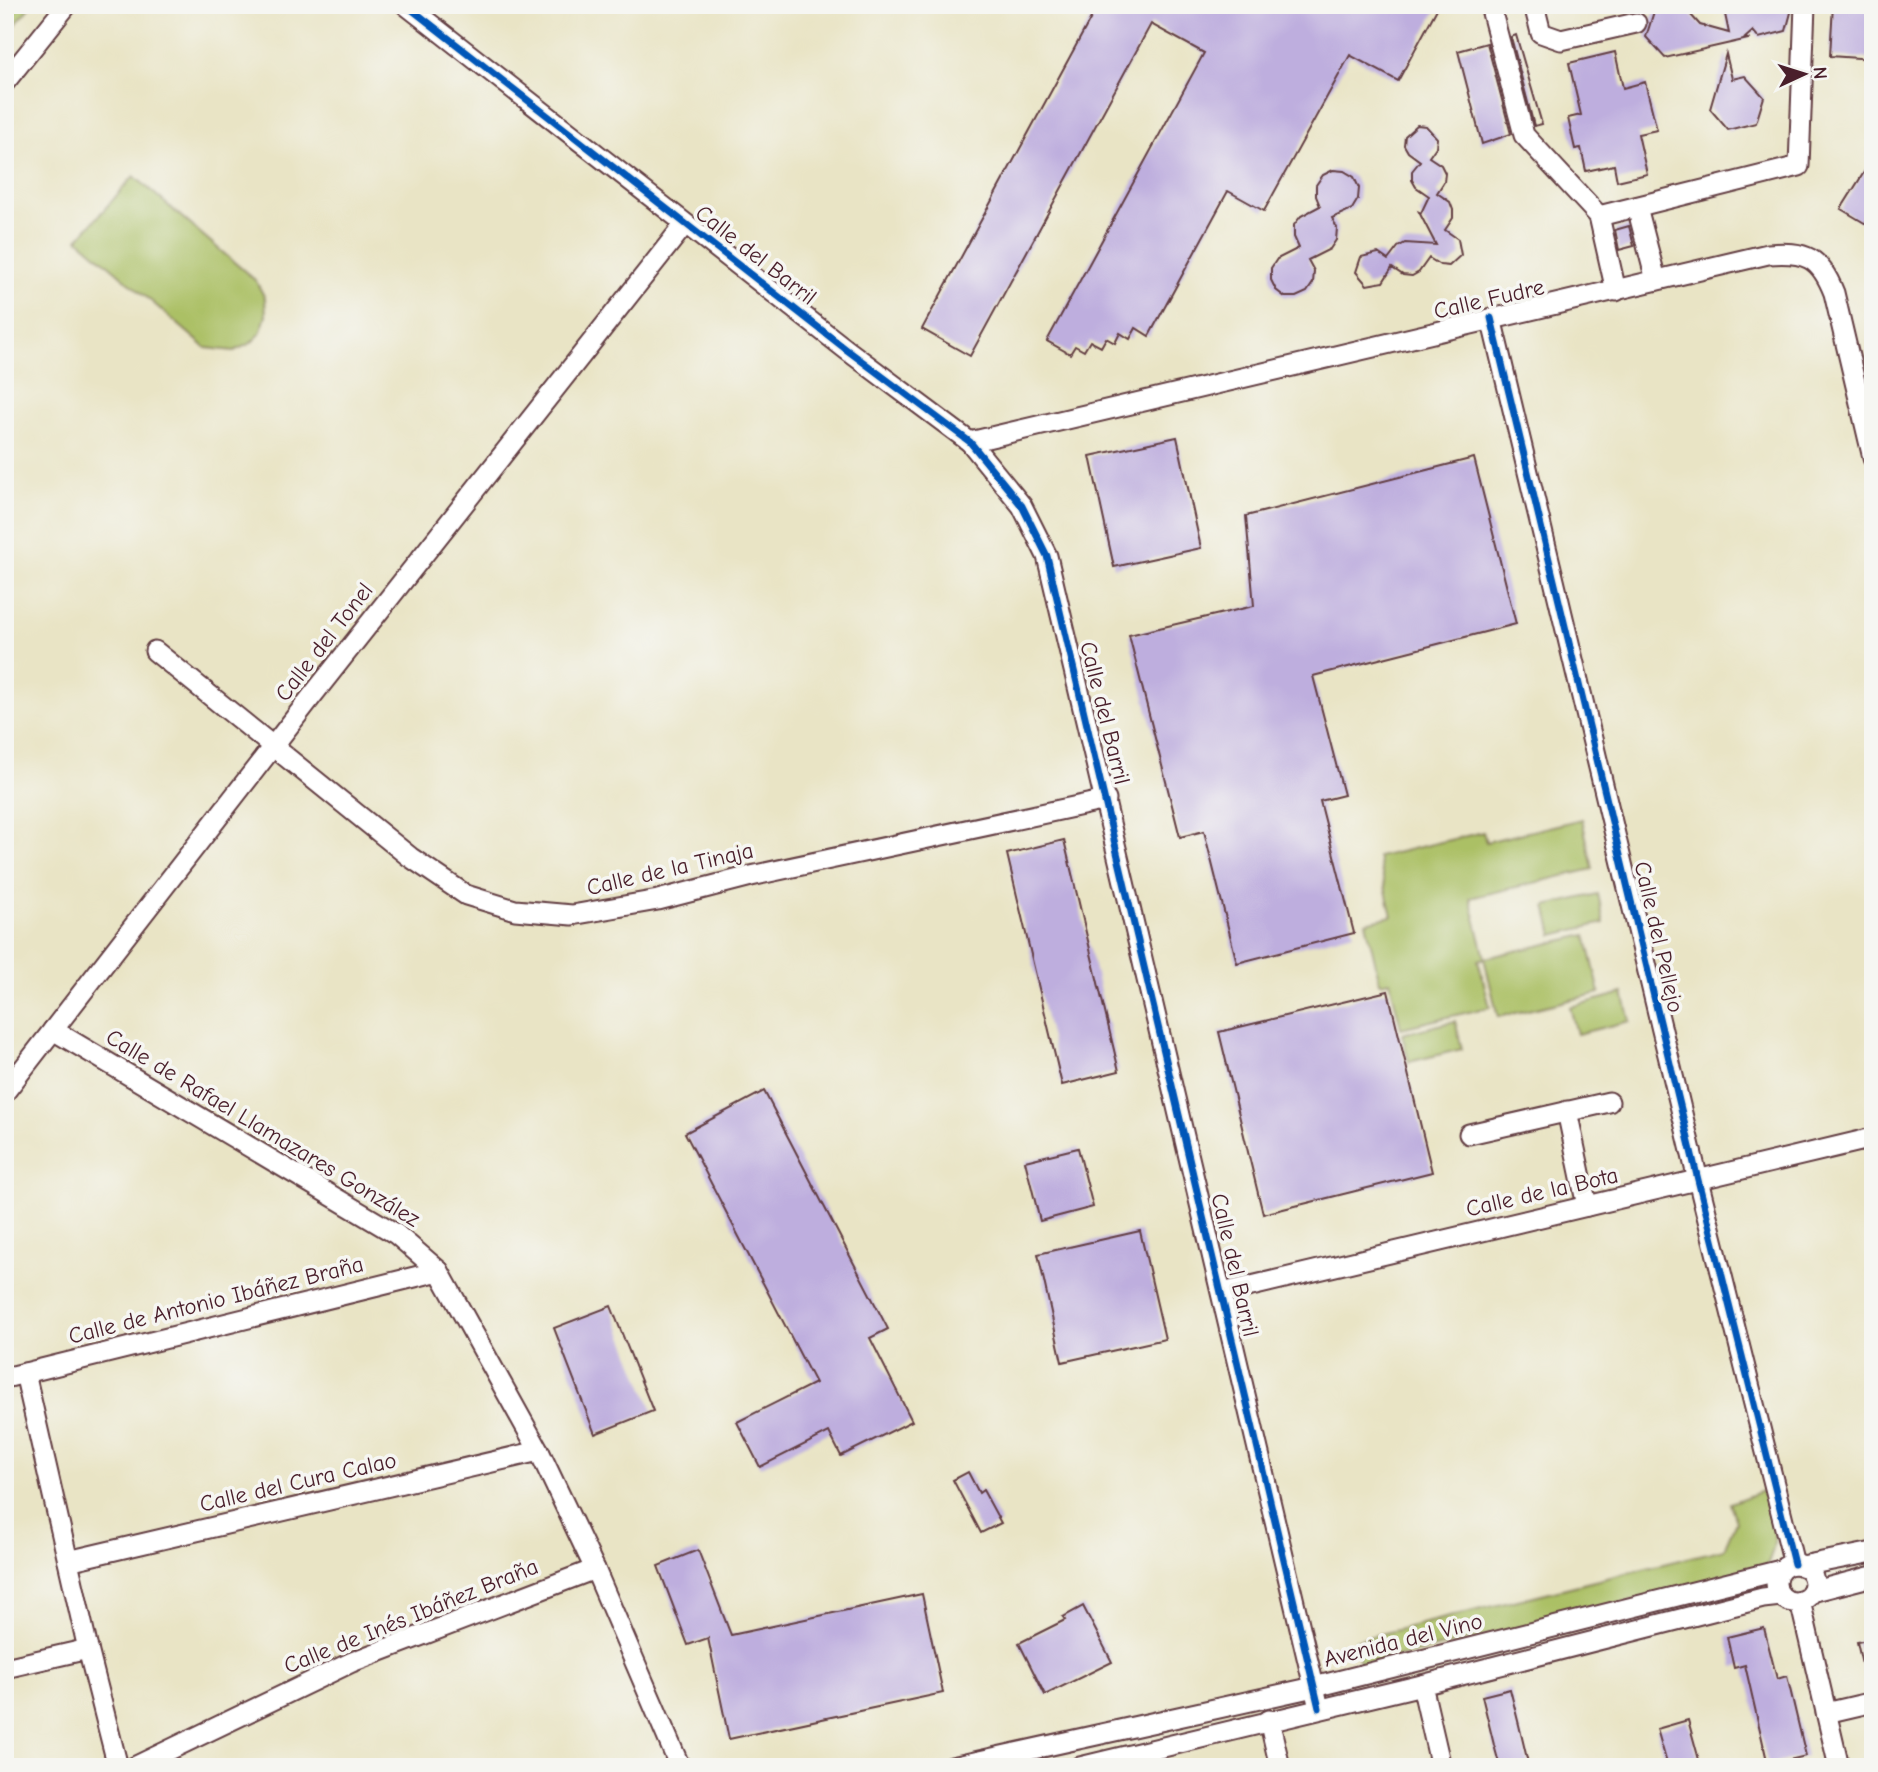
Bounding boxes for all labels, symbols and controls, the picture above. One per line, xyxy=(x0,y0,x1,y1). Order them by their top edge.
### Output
north arrow xyxy=(1770,38,1840,108)
text: N xyxy=(1809,66,1831,80)
street label: Calle del Barril xyxy=(690,199,822,311)
street label: Calle Fudre xyxy=(1431,273,1547,325)
street label: Calle del Tonel xyxy=(269,577,379,707)
street label: Calle del Barril xyxy=(1074,639,1136,787)
street label: Calle de la Tinaja xyxy=(584,837,756,901)
street label: Calle del Pellejo xyxy=(1628,859,1690,1015)
street label: Calle de Rafael Llamazares González xyxy=(101,1023,425,1233)
street label: Calle de la Bota xyxy=(1463,1161,1621,1223)
street label: Calle del Barril xyxy=(1205,1191,1265,1339)
street label: Calle de Antonio Ibáñez Braña xyxy=(66,1250,366,1350)
street label: Calle del Cura Calao xyxy=(197,1446,399,1518)
street label: Calle de Inés Ibáñez Braña xyxy=(280,1553,542,1679)
street label: Avenida del Vino xyxy=(1321,1607,1485,1673)

